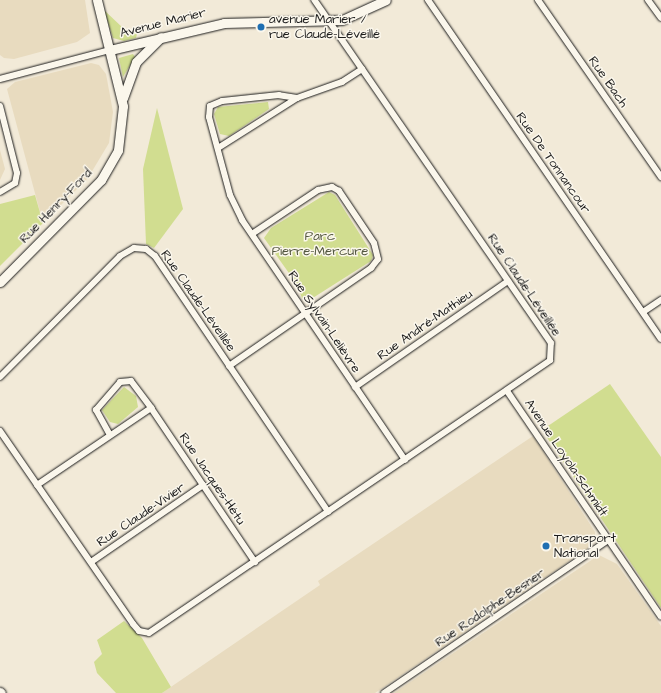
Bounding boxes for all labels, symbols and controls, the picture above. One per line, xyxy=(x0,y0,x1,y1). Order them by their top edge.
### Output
street label: Avenue Marier xyxy=(118,5,208,41)
place label: avenue Marier / rue Claude-Léveillé xyxy=(269,12,380,43)
marker: avenue Marier / rue Claude-Léveillé xyxy=(256,22,266,32)
street label: Rue Bach xyxy=(585,54,631,110)
street label: Rue De Tonnancour xyxy=(512,110,594,216)
street label: Rue Henry-Ford xyxy=(16,165,96,247)
park label: Parc Pierre-Mercure xyxy=(272,229,368,260)
street label: Rue Claude-Léveillée xyxy=(484,231,564,339)
street label: Rue Claude-Léveillée xyxy=(157,247,239,355)
street label: Rue Sylvain-Lelièvre xyxy=(284,268,364,376)
street label: Rue André-Mathieu xyxy=(374,286,476,364)
street label: Avenue Loyola-Schmidt xyxy=(521,396,611,520)
street label: Rue Jacques-Hétu xyxy=(175,430,249,528)
street label: Rue Claude-Vivier xyxy=(94,480,188,550)
place label: Transport National xyxy=(554,531,616,562)
marker: Transport National xyxy=(541,541,551,551)
street label: Rue Rodolphe-Besner xyxy=(432,565,548,651)

